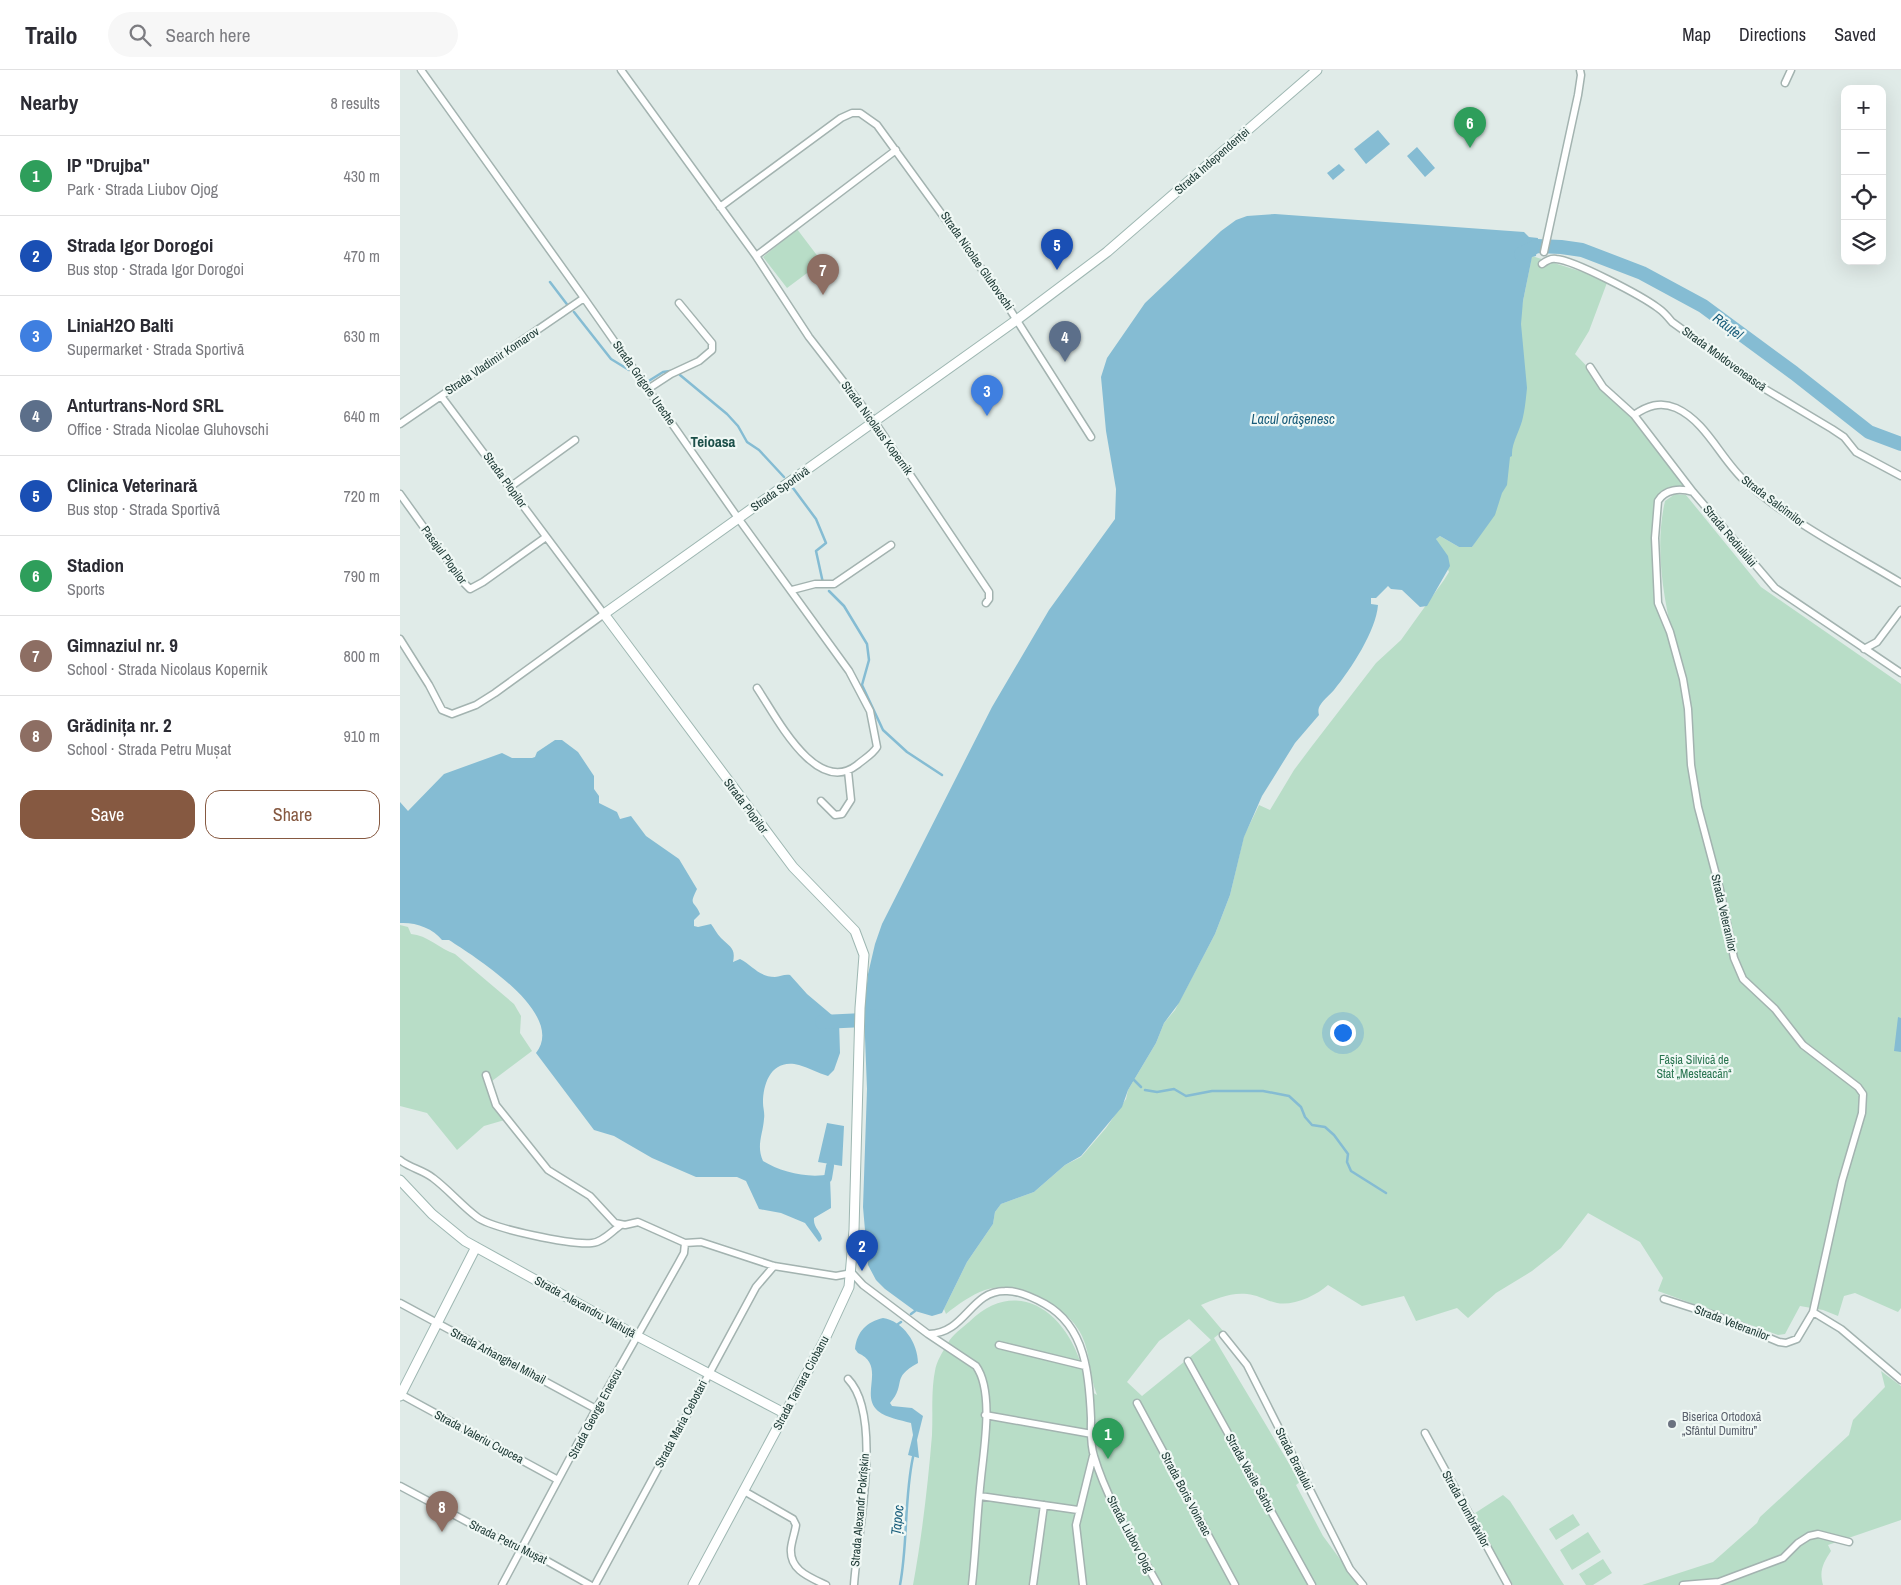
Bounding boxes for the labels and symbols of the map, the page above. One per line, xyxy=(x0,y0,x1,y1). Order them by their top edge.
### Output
pin: 6 xyxy=(1454,107,1486,148)
street label: Strada Independenței xyxy=(1171,124,1253,198)
street label: Strada Nicolae Gluhovschi xyxy=(937,208,1017,314)
pin: 5 xyxy=(1041,229,1073,270)
pin: 7 xyxy=(807,254,839,295)
water label: Răuțel xyxy=(1709,309,1747,343)
pin: 4 xyxy=(1049,321,1081,362)
street label: Strada Vladimir Komarov xyxy=(442,323,542,399)
street label: Strada Moldovenească xyxy=(1679,323,1770,395)
street label: Strada Grigore Ureche xyxy=(609,338,679,428)
pin: 3 xyxy=(971,375,1003,416)
street label: Strada Nicolaus Kopernik xyxy=(838,378,916,478)
water label: Lacul orăşenesc xyxy=(1251,410,1335,428)
district label: Teioasa xyxy=(691,431,736,452)
street label: Strada Plopilor xyxy=(479,449,531,512)
street label: Strada Sportivă xyxy=(747,463,813,515)
street label: Strada Salcîmilor xyxy=(1738,472,1809,531)
street label: Strada Rediulului xyxy=(1699,502,1761,570)
street label: Pasajul Plopilor xyxy=(417,523,471,588)
street label: Strada Plopilor xyxy=(720,775,772,837)
street label: Strada Veteranilor xyxy=(1707,873,1741,954)
your location xyxy=(1330,1020,1356,1046)
park label: Fâșia Silvică de Stat „Mesteacăn“ xyxy=(1657,1052,1731,1082)
pin: 2 xyxy=(846,1230,878,1271)
street label: Strada Аlexandru Vlahuță xyxy=(531,1272,639,1342)
street label: Strada Veteranilor xyxy=(1692,1301,1773,1345)
street label: Strada Arhanghel Mihail xyxy=(448,1324,548,1388)
street label: Strada Tamara Ciobanu xyxy=(769,1333,833,1433)
street label: Strada George Enescu xyxy=(564,1366,626,1462)
street label: Strada Maria Cebotari xyxy=(651,1377,711,1471)
street label: Strada Valeriu Cupcea xyxy=(432,1407,527,1468)
place label: Biserica Ortodoxă „Sfântul Dumitru” xyxy=(1682,1409,1762,1439)
pin: 1 xyxy=(1092,1418,1124,1459)
marker: Biserica Ortodoxă „Sfântul Dumitru” xyxy=(1666,1418,1678,1430)
street label: Strada Bradului xyxy=(1271,1425,1317,1493)
street label: Strada Vasile Sârbu xyxy=(1222,1431,1278,1515)
street label: Strada Boris Voineac xyxy=(1157,1449,1215,1539)
street label: Strada Alexandr Pokrîșkin xyxy=(847,1453,873,1567)
street label: Strada Dumbrăvilor xyxy=(1438,1468,1494,1551)
pin: 8 xyxy=(426,1491,458,1532)
street label: Strada Liubov Ojog xyxy=(1103,1493,1157,1576)
water label: Țapoc xyxy=(886,1504,908,1536)
street label: Strada Petru Mușat xyxy=(466,1516,550,1568)

